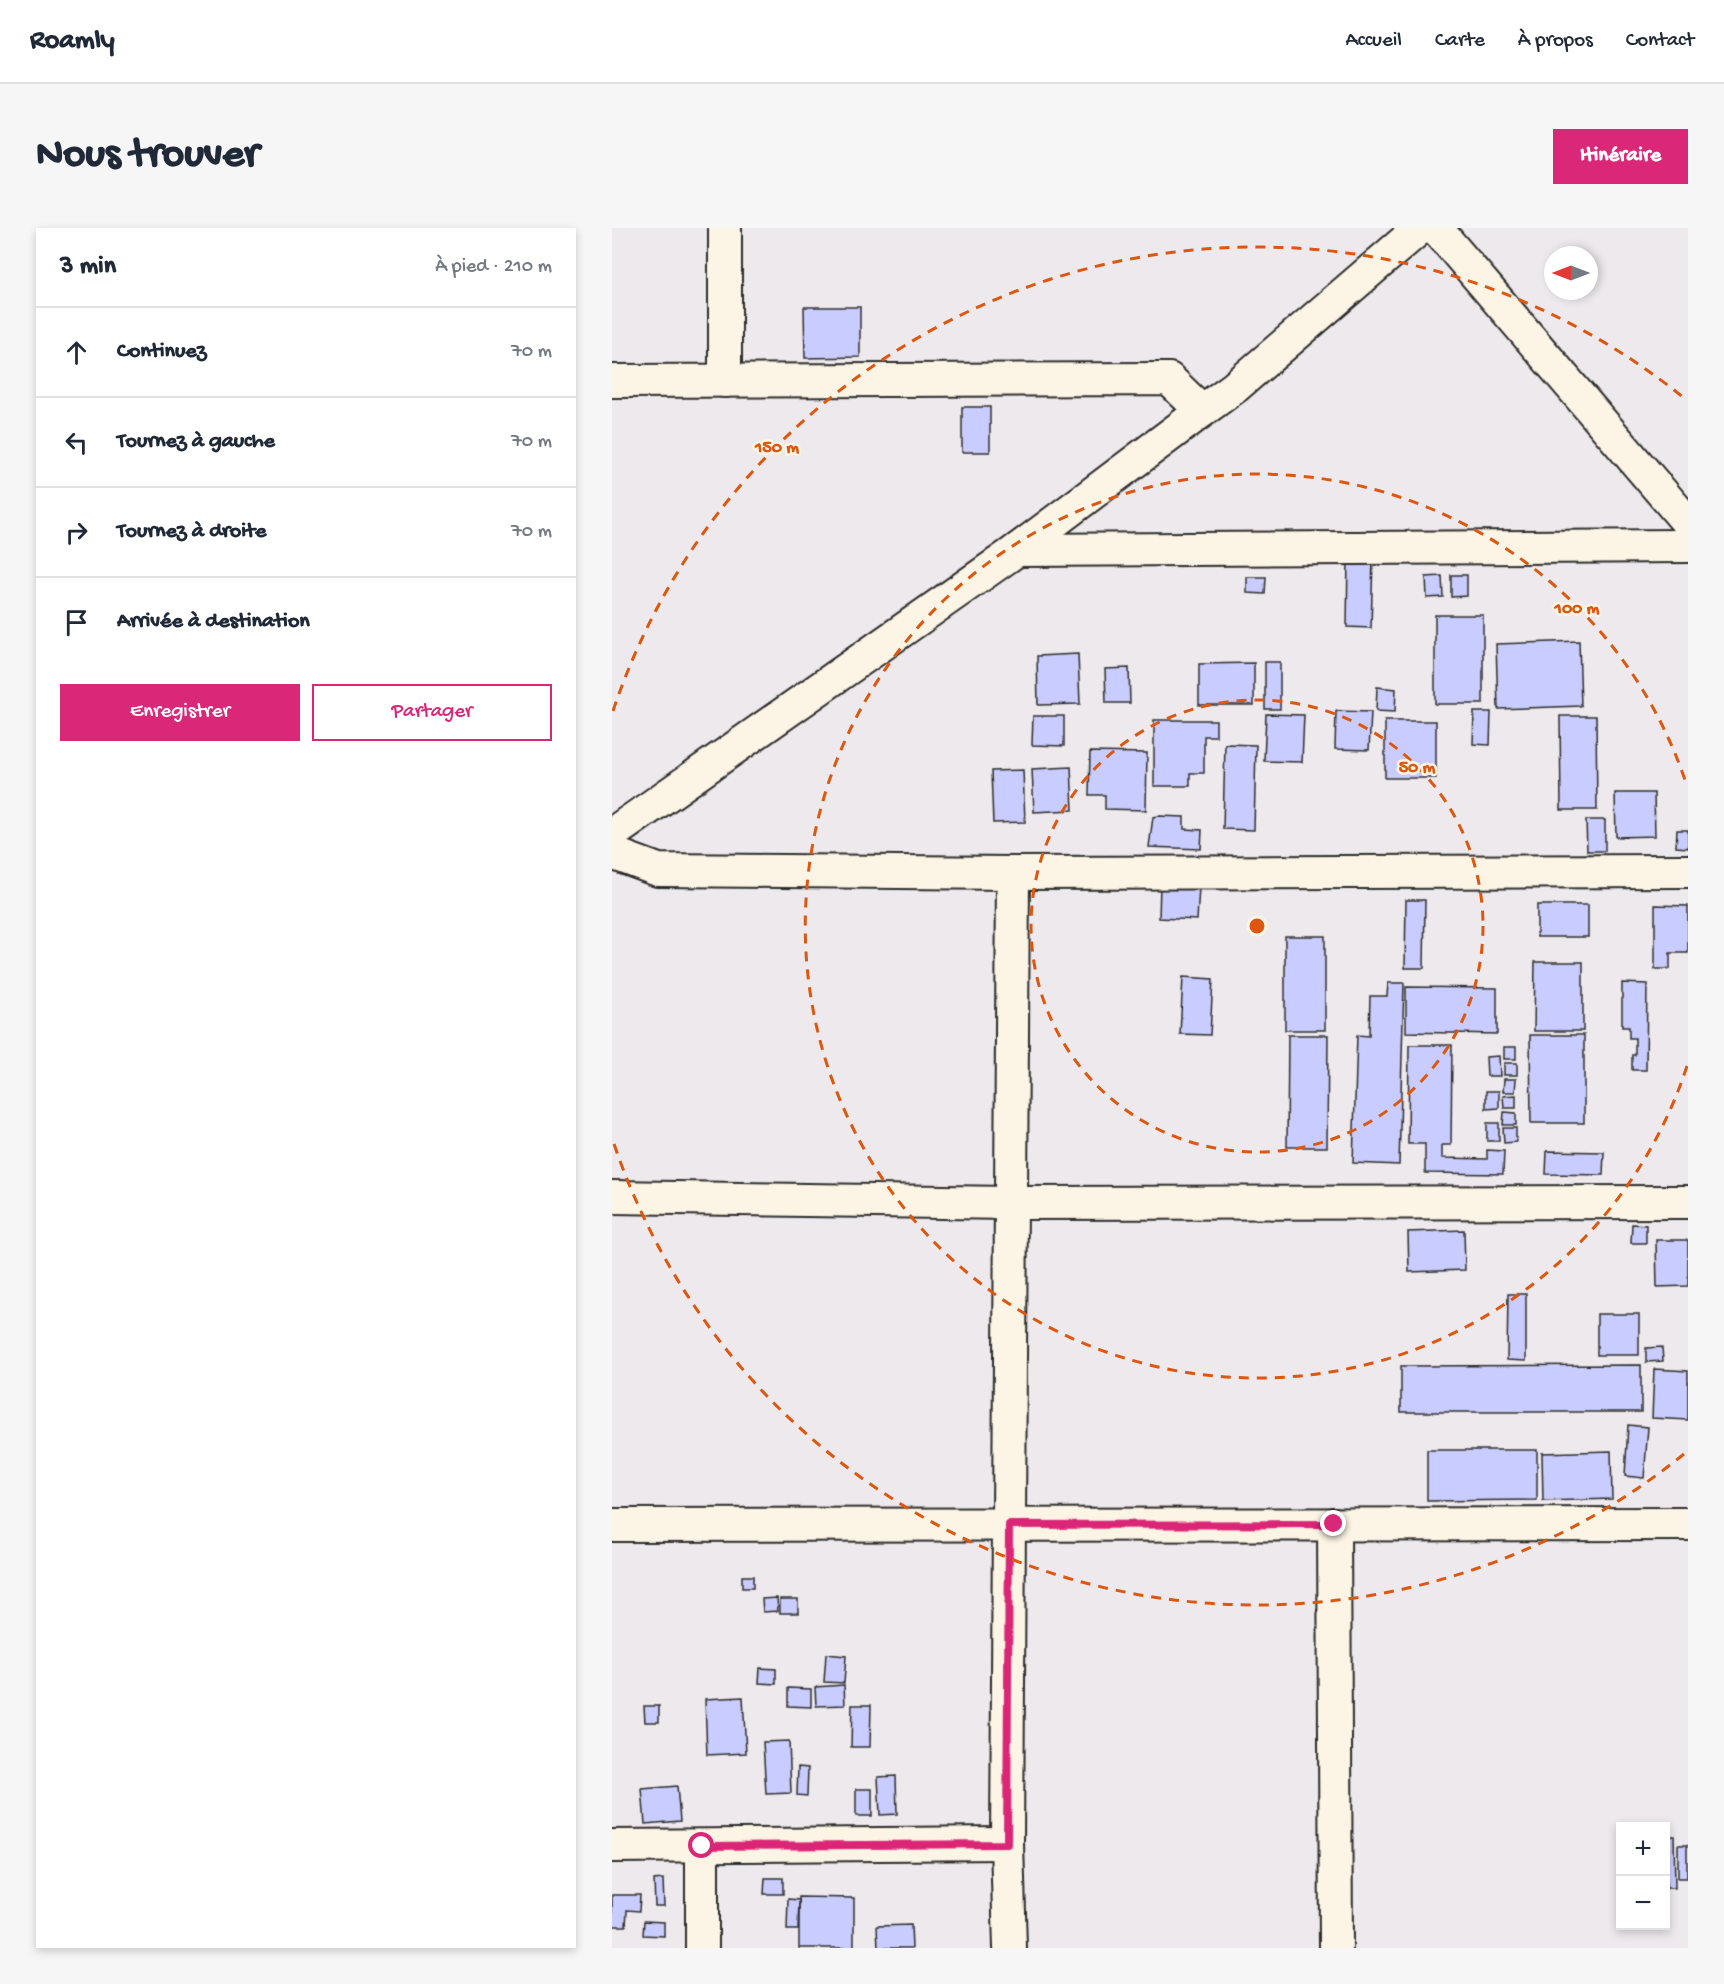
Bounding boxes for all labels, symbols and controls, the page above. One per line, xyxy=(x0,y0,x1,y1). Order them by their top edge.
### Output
text: Roamly xyxy=(30,25,115,58)
text: Accueil xyxy=(1345,29,1402,54)
text: Carte xyxy=(1435,29,1485,54)
text: À propos xyxy=(1518,29,1593,54)
text: Contact xyxy=(1626,29,1694,54)
button: Itinéraire xyxy=(1553,129,1688,184)
text: Nous trouver xyxy=(36,132,259,181)
north arrow xyxy=(1544,246,1598,300)
text: 3 min xyxy=(60,252,116,283)
text: À pied · 210 m xyxy=(435,256,552,279)
icon: ahead xyxy=(60,336,93,369)
text: Continuez xyxy=(117,339,206,365)
text: 70 m xyxy=(511,341,552,364)
icon: left xyxy=(60,426,93,459)
text: Tournez à gauche xyxy=(117,429,275,455)
text: 70 m xyxy=(511,431,552,454)
text: 150 m xyxy=(754,438,799,459)
icon: right xyxy=(60,516,93,549)
text: Tournez à droite xyxy=(117,519,266,545)
text: 70 m xyxy=(511,521,552,544)
text: 100 m xyxy=(1554,599,1600,620)
icon: arrive xyxy=(60,606,93,639)
text: Arrivée à destination xyxy=(117,609,310,635)
button: Enregistrer xyxy=(60,684,300,741)
button: Partager xyxy=(312,684,552,741)
text: 50 m xyxy=(1399,758,1436,779)
centre of rings xyxy=(1247,916,1267,936)
route end xyxy=(1320,1510,1346,1536)
map controls xyxy=(1616,1822,1670,1930)
button: + xyxy=(1616,1822,1670,1876)
route start xyxy=(688,1832,714,1858)
button: − xyxy=(1616,1876,1670,1930)

